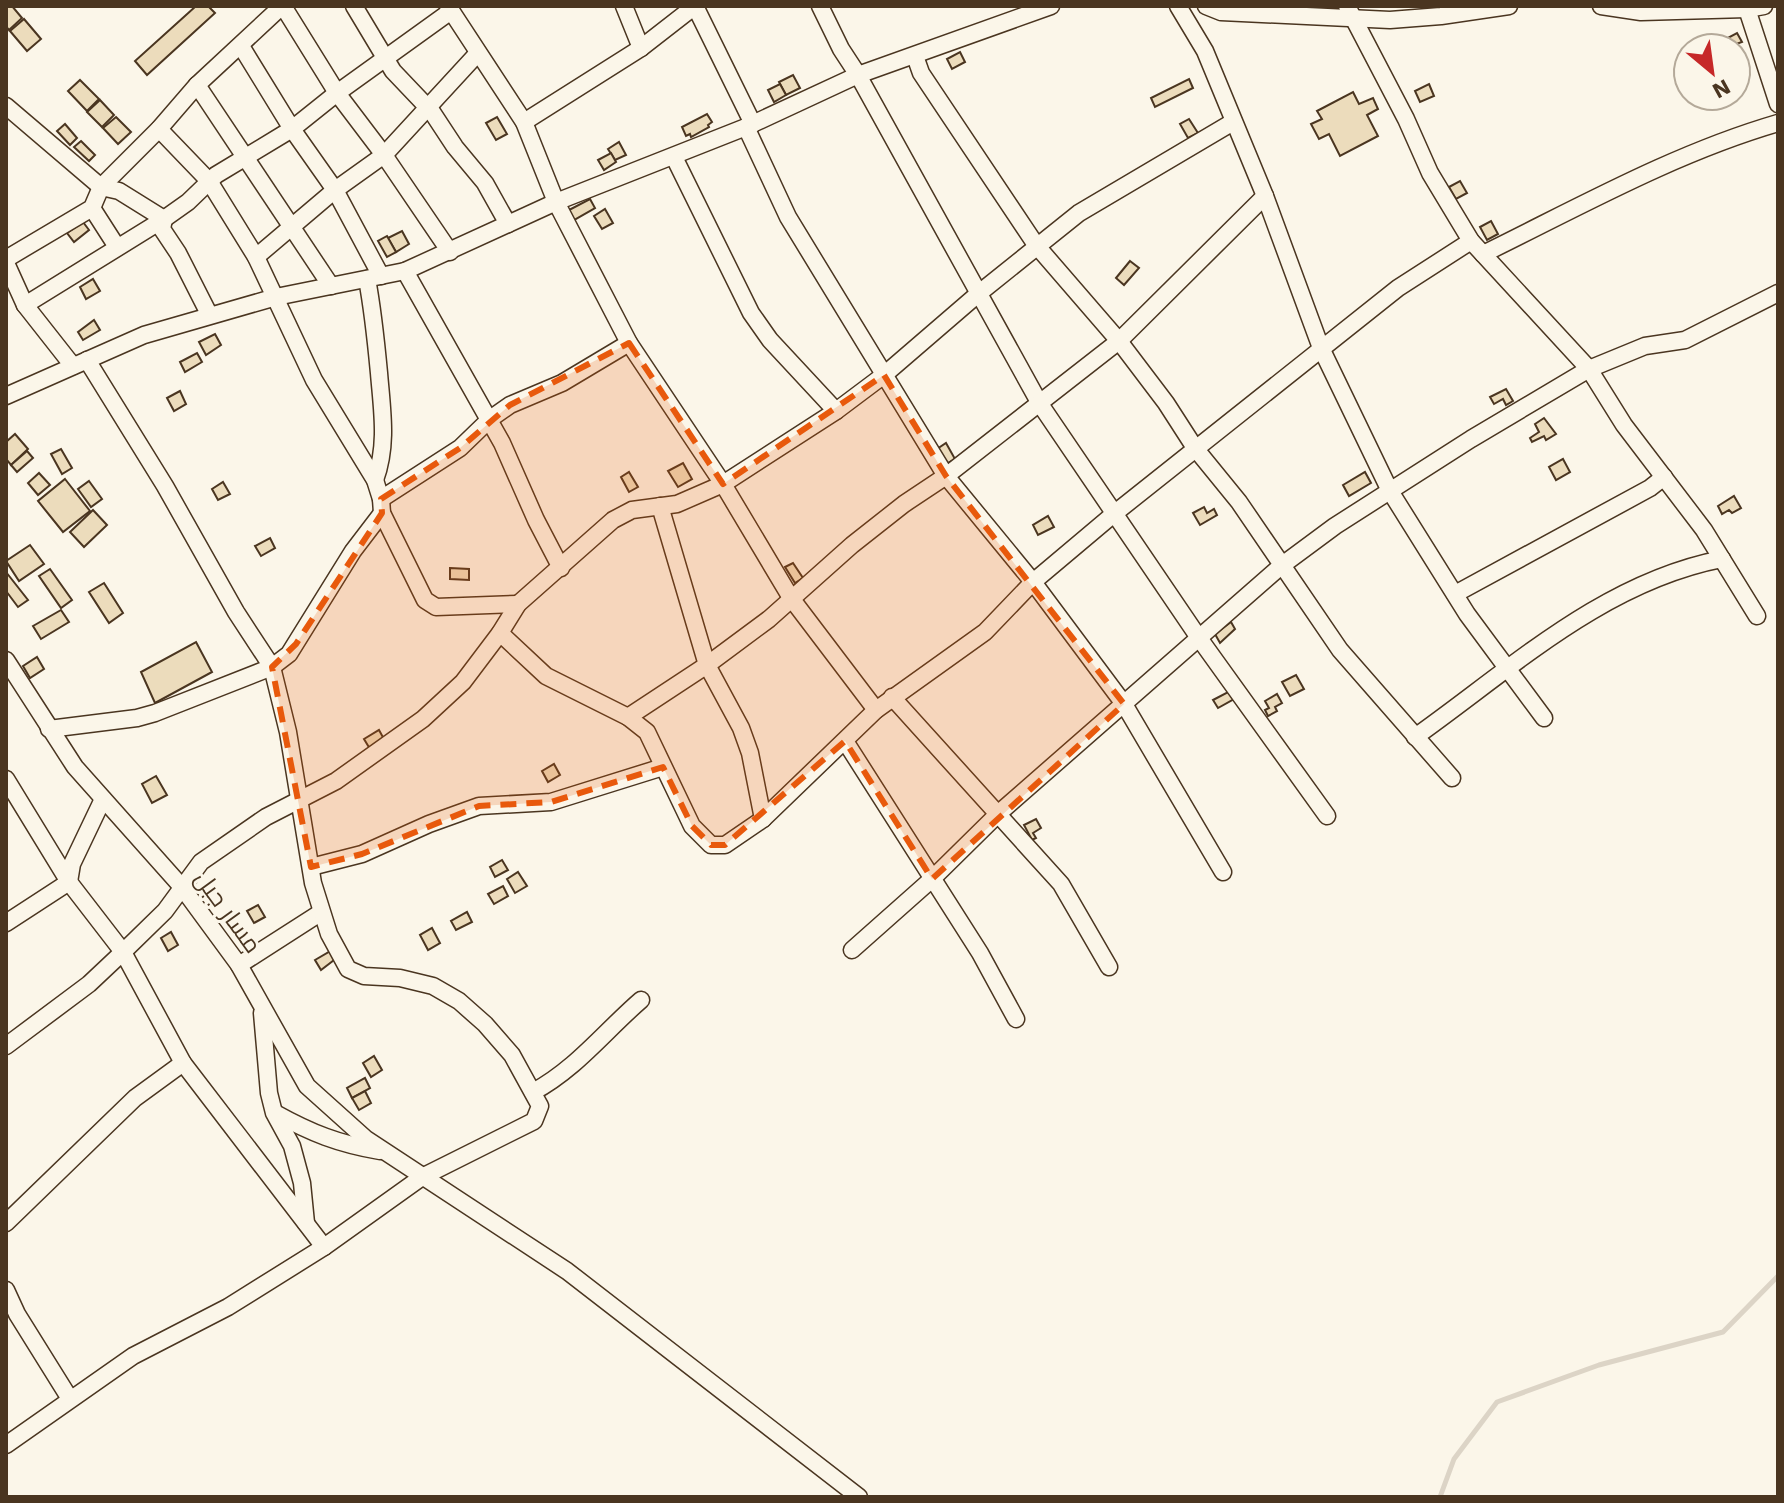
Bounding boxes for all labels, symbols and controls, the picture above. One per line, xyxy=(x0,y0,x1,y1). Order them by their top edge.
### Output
north arrow xyxy=(1672,32,1752,112)
text: N xyxy=(1708,74,1735,104)
street label: مسار جبل xyxy=(189,865,267,959)

